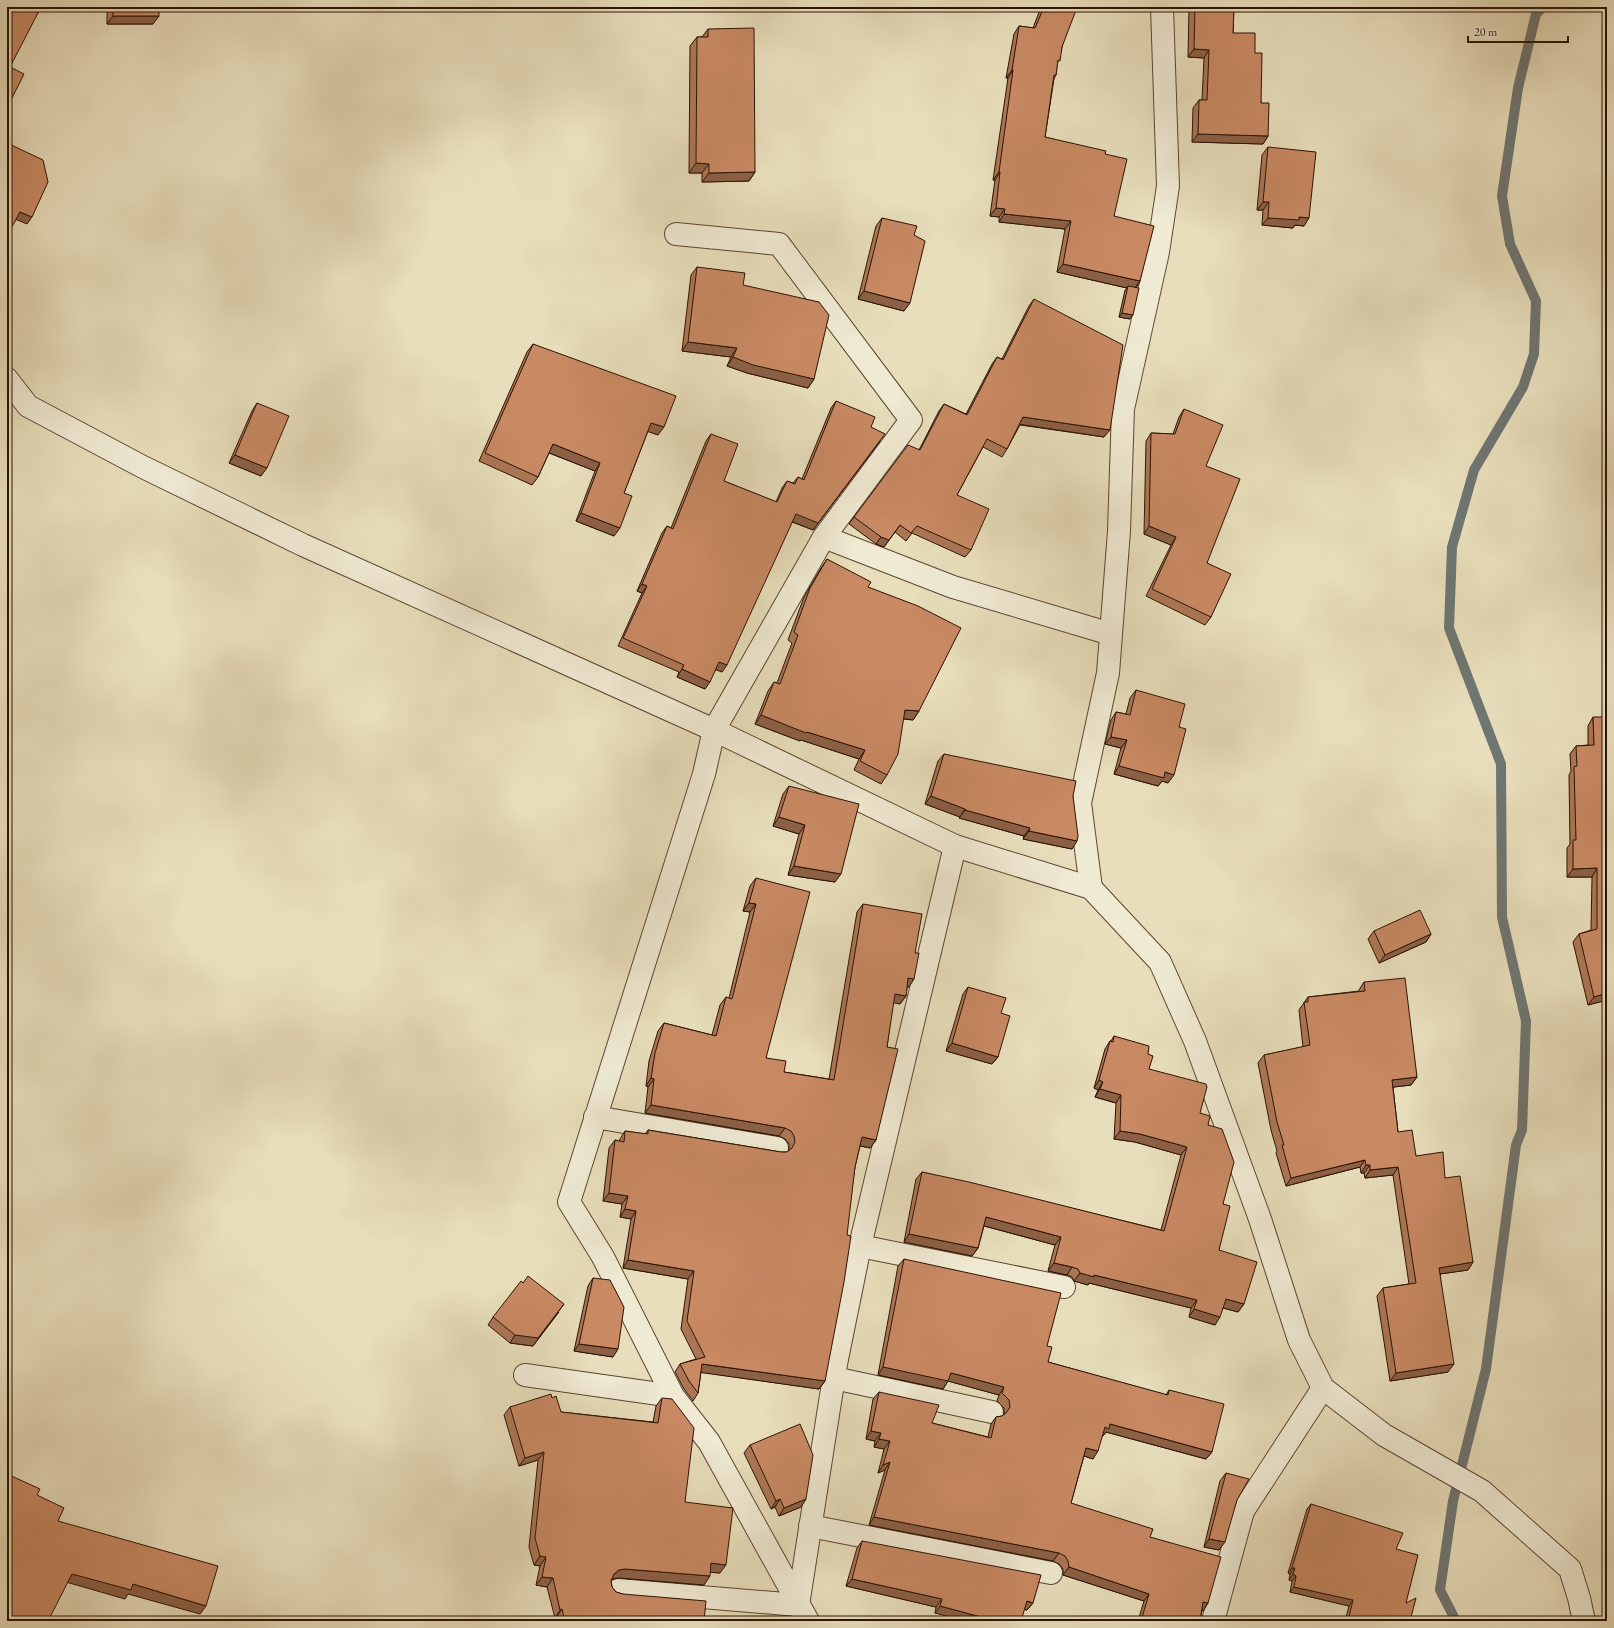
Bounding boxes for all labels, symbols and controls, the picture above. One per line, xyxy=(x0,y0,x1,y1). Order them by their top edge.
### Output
scale bar xyxy=(1468,18,1568,44)
text: 20 m xyxy=(1474,24,1498,40)

